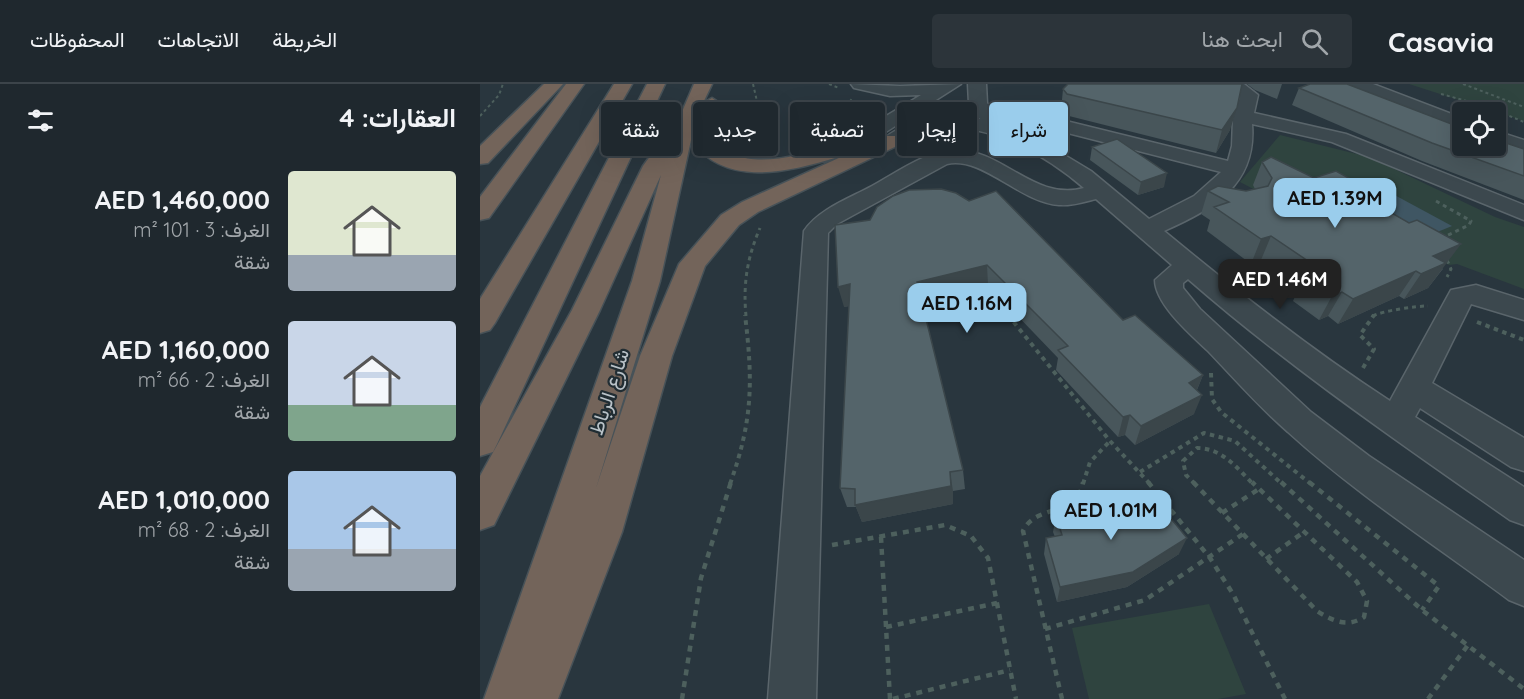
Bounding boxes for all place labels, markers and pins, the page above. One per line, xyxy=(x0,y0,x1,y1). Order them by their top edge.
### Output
pin: AED 1.39M xyxy=(1266,178,1404,229)
pin: AED 1.46M xyxy=(1211,259,1349,310)
pin: AED 1.16M xyxy=(898,283,1036,334)
pin: AED 1.01M xyxy=(1042,490,1180,541)

